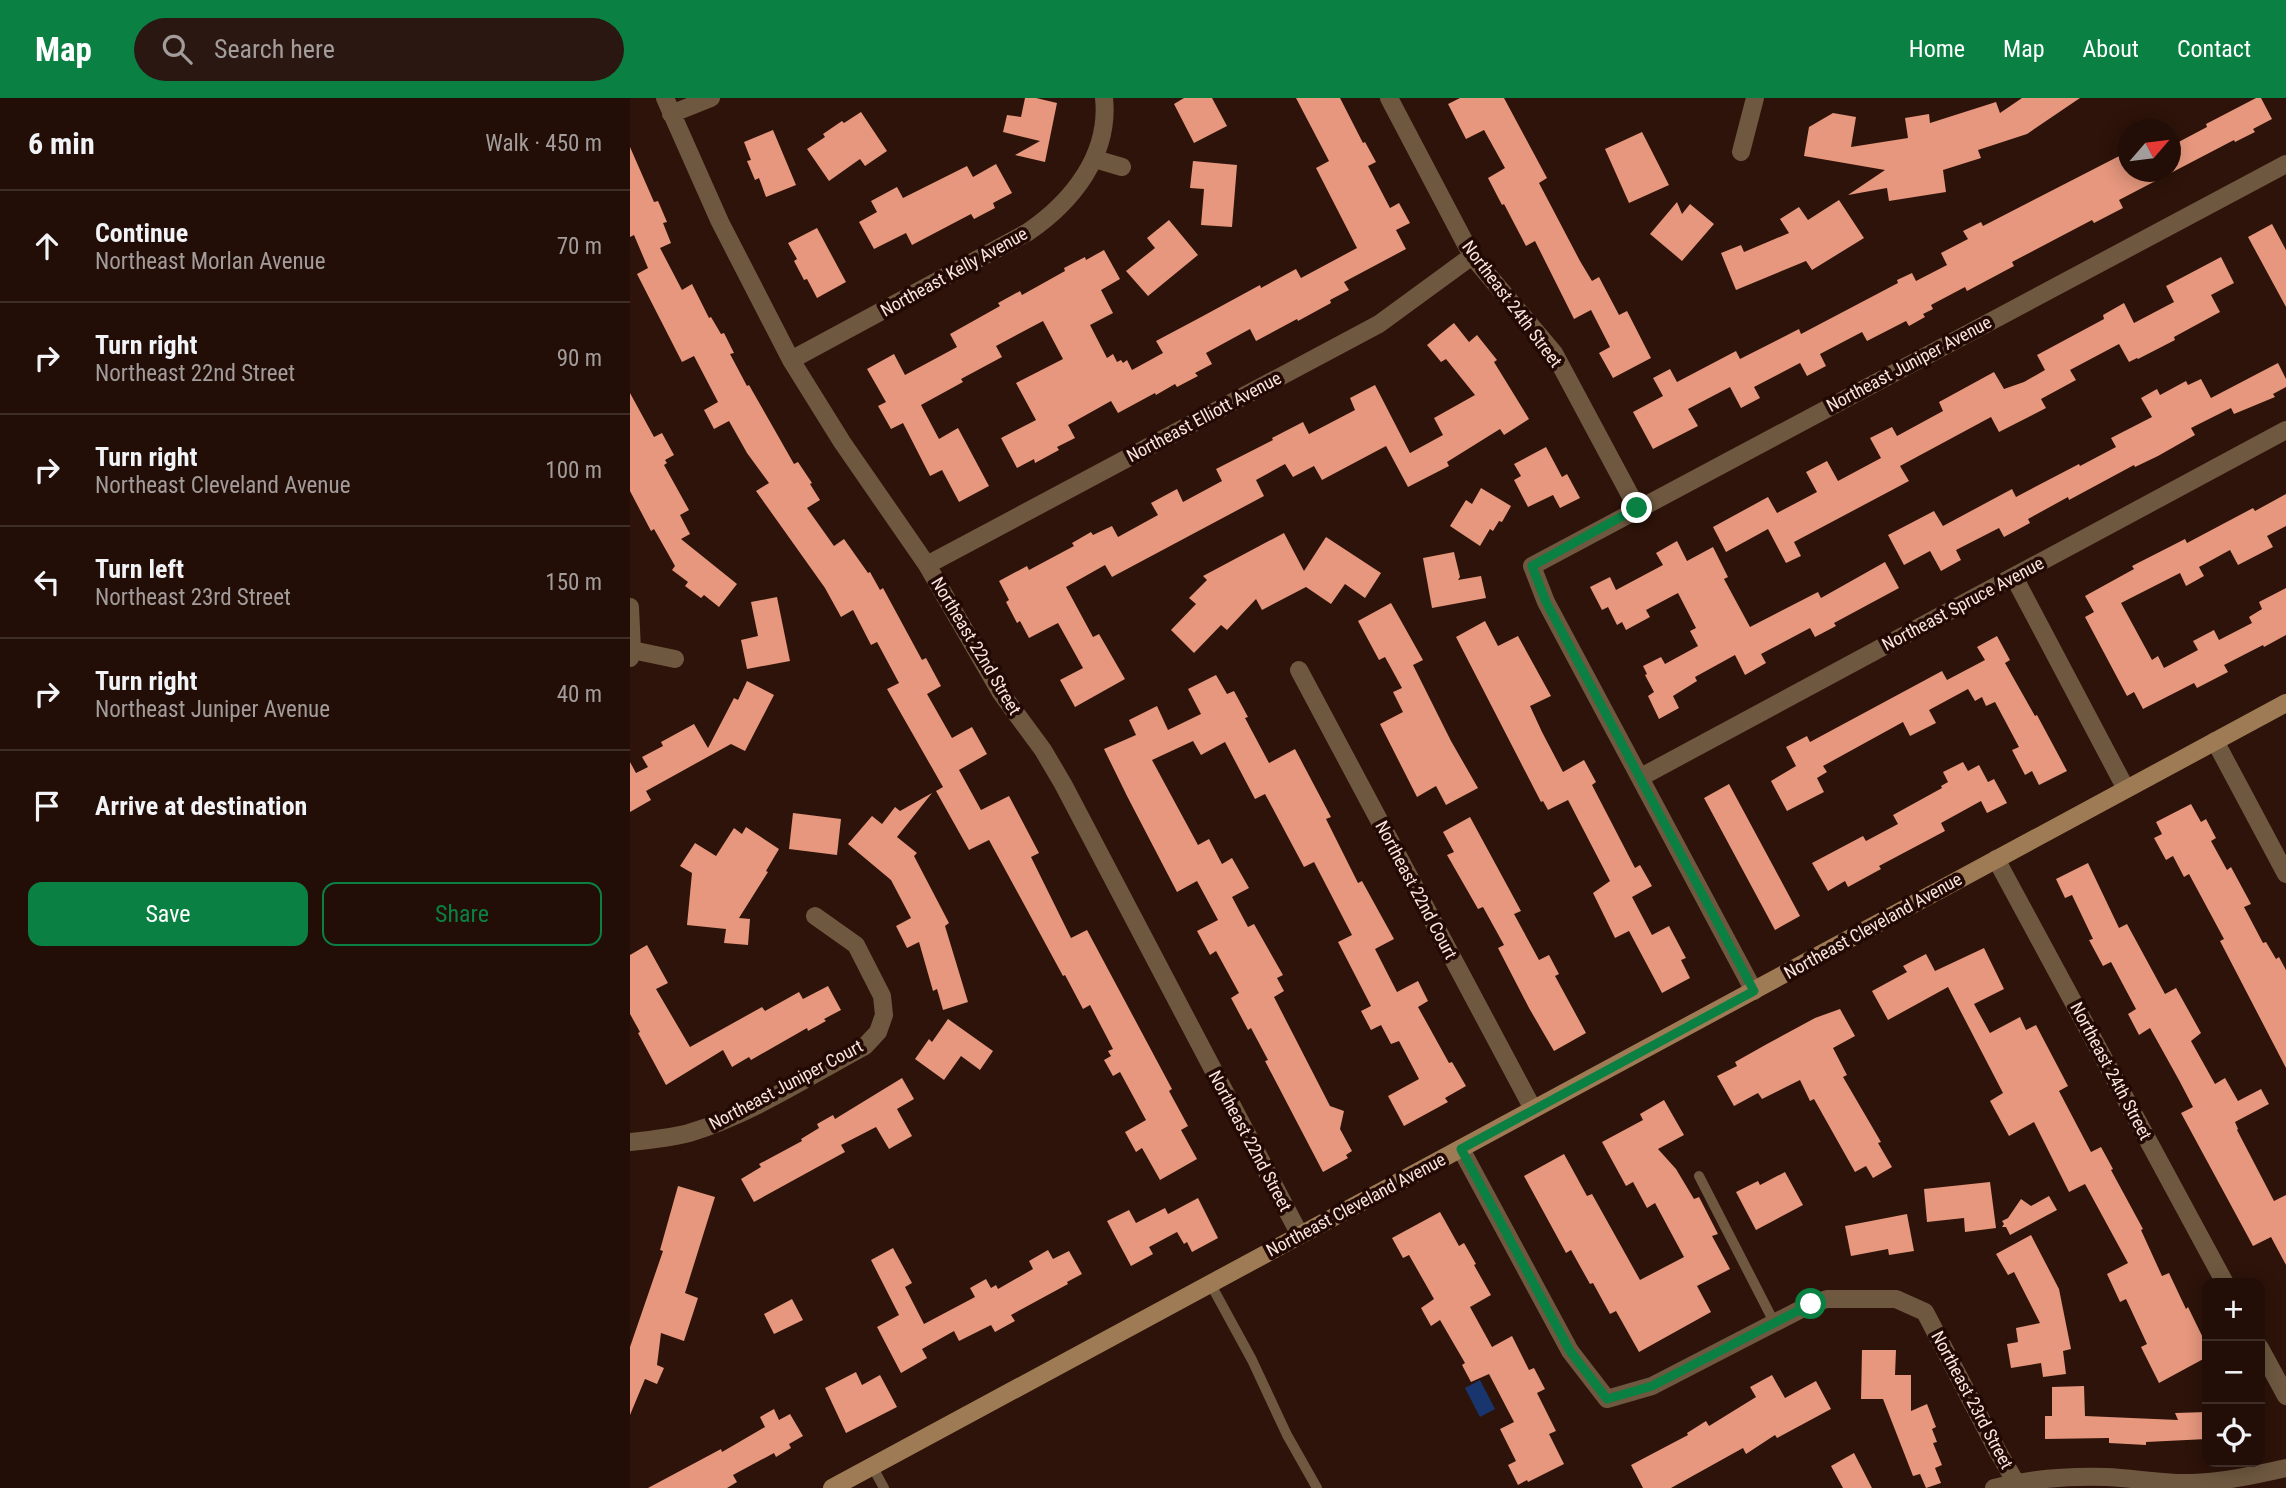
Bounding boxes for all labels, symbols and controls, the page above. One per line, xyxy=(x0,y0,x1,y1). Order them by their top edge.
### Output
search box xyxy=(134,18,624,81)
text: Map xyxy=(35,30,92,69)
icon: search xyxy=(158,30,196,68)
text: Search here xyxy=(214,34,335,64)
text: Home xyxy=(1909,35,1965,63)
text: Map xyxy=(2003,35,2045,63)
text: About xyxy=(2083,35,2139,63)
text: Contact xyxy=(2177,35,2251,63)
north arrow xyxy=(2118,119,2181,182)
text: 6 min xyxy=(28,126,95,161)
text: Walk · 450 m xyxy=(485,130,602,157)
text: Continue xyxy=(95,218,188,248)
street label: Northeast Kelly Avenue xyxy=(877,222,1031,321)
icon: ahead xyxy=(28,227,66,265)
text: 70 m xyxy=(557,233,602,260)
street label: Northeast 24th Street xyxy=(1458,236,1567,371)
text: Northeast Morlan Avenue xyxy=(95,248,326,275)
street label: Northeast Juniper Avenue xyxy=(1823,311,1995,416)
text: Turn right xyxy=(95,330,197,360)
icon: right xyxy=(28,339,66,377)
text: 90 m xyxy=(557,345,602,372)
text: Northeast 22nd Street xyxy=(95,360,295,387)
street label: Northeast Elliott Avenue xyxy=(1123,367,1285,466)
text: Turn right xyxy=(95,442,197,472)
icon: right xyxy=(28,451,66,489)
text: 100 m xyxy=(545,457,602,484)
text: Northeast Cleveland Avenue xyxy=(95,472,350,499)
route end xyxy=(1621,492,1652,523)
street label: Northeast Spruce Avenue xyxy=(1878,552,2047,655)
text: Turn left xyxy=(95,554,184,584)
icon: left xyxy=(28,563,66,601)
text: 150 m xyxy=(545,569,602,596)
street label: Northeast 22nd Street xyxy=(927,573,1026,718)
text: Northeast 23rd Street xyxy=(95,584,291,611)
text: Turn right xyxy=(95,666,197,696)
icon: right xyxy=(28,675,66,713)
text: 40 m xyxy=(557,681,602,708)
text: Northeast Juniper Avenue xyxy=(95,696,330,723)
icon: arrive xyxy=(28,787,66,825)
text: Arrive at destination xyxy=(95,791,307,821)
street label: Northeast 22nd Court xyxy=(1371,817,1462,963)
street label: Northeast Cleveland Avenue xyxy=(1780,868,1965,983)
button: Save xyxy=(28,882,308,946)
button: Share xyxy=(322,882,602,946)
street label: Northeast 24th Street xyxy=(2066,998,2157,1143)
street label: Northeast Juniper Court xyxy=(705,1035,866,1134)
street label: Northeast 22nd Street xyxy=(1204,1067,1296,1215)
street label: Northeast Cleveland Avenue xyxy=(1263,1148,1449,1261)
map controls xyxy=(2202,1278,2265,1467)
button: + xyxy=(2202,1278,2265,1341)
route start xyxy=(1795,1288,1826,1319)
street label: Northeast 23rd Street xyxy=(1927,1327,2018,1472)
button: − xyxy=(2202,1341,2265,1404)
button: locate xyxy=(2202,1404,2265,1467)

